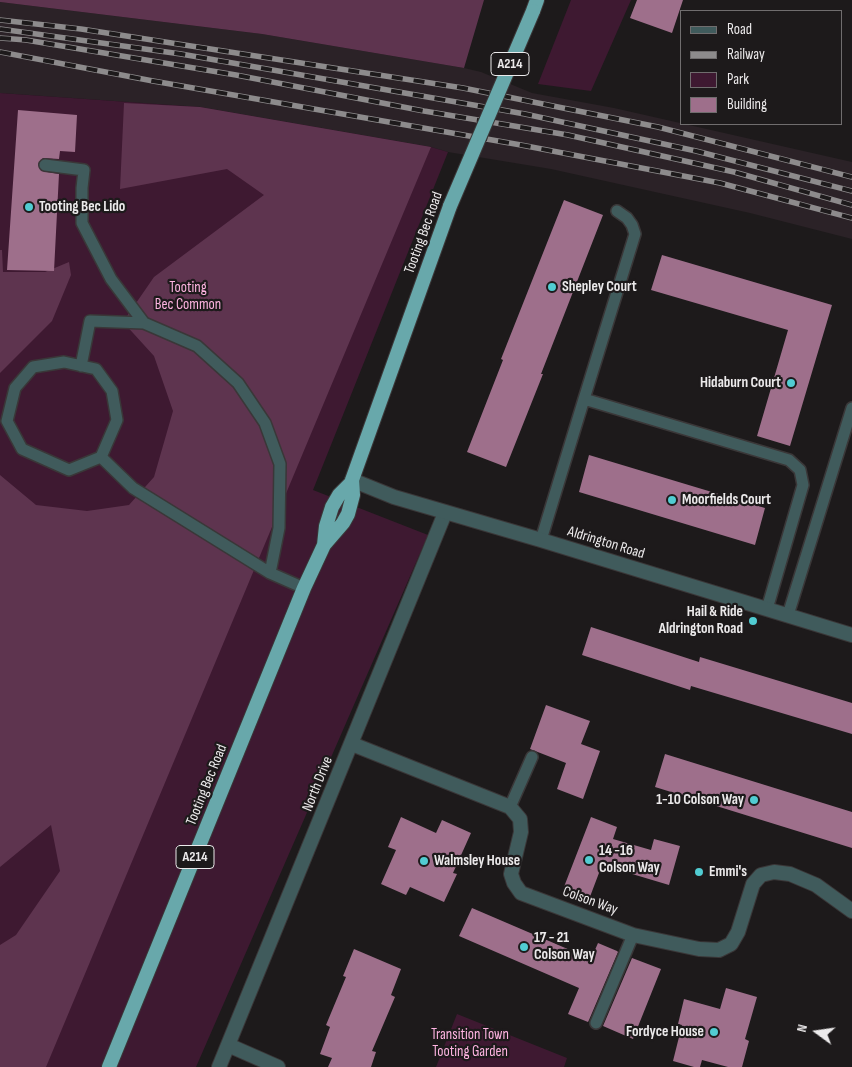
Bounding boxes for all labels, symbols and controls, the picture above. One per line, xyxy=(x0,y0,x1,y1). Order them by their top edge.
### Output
legend xyxy=(680,10,842,125)
text: Road xyxy=(727,20,752,39)
text: Railway xyxy=(727,45,765,64)
road number: A214 xyxy=(491,52,529,76)
text: Park xyxy=(727,70,749,89)
text: Building xyxy=(727,95,767,114)
street label: Tooting Bec Road xyxy=(401,190,447,276)
place label: Tooting Bec Lido xyxy=(39,198,125,216)
marker: Tooting Bec Lido xyxy=(23,201,35,213)
place label: Shepley Court xyxy=(562,278,637,296)
park label: Tooting Bec Common xyxy=(155,279,221,314)
marker: Shepley Court xyxy=(546,281,558,293)
place label: Hidaburn Court xyxy=(700,374,781,392)
marker: Hidaburn Court xyxy=(785,377,797,389)
place label: Moorfields Court xyxy=(682,491,771,509)
marker: Moorfields Court xyxy=(666,494,678,506)
street label: Aldrington Road xyxy=(565,523,647,563)
place label: Hail & Ride Aldrington Road xyxy=(659,603,743,638)
marker: Hail & Ride Aldrington Road xyxy=(747,615,759,627)
street label: Tooting Bec Road xyxy=(183,742,231,828)
street label: North Drive xyxy=(299,754,337,814)
place label: 1-10 Colson Way xyxy=(656,791,744,809)
marker: 1-10 Colson Way xyxy=(748,794,760,806)
place label: 14 -16 Colson Way xyxy=(599,842,660,877)
road number: A214 xyxy=(176,846,214,869)
place label: Walmsley House xyxy=(434,852,520,870)
marker: 14 -16 Colson Way xyxy=(583,854,595,866)
marker: Walmsley House xyxy=(418,855,430,867)
place label: Emmi's xyxy=(709,863,747,881)
marker: Emmi's xyxy=(693,866,705,878)
street label: Colson Way xyxy=(560,883,620,919)
place label: 17 - 21 Colson Way xyxy=(534,929,595,964)
marker: 17 - 21 Colson Way xyxy=(518,941,530,953)
north arrow xyxy=(792,1007,842,1057)
place label: Fordyce House xyxy=(626,1023,704,1041)
text: N xyxy=(793,1023,811,1034)
park label: Transition Town Tooting Garden xyxy=(431,1026,509,1061)
marker: Fordyce House xyxy=(708,1026,720,1038)

